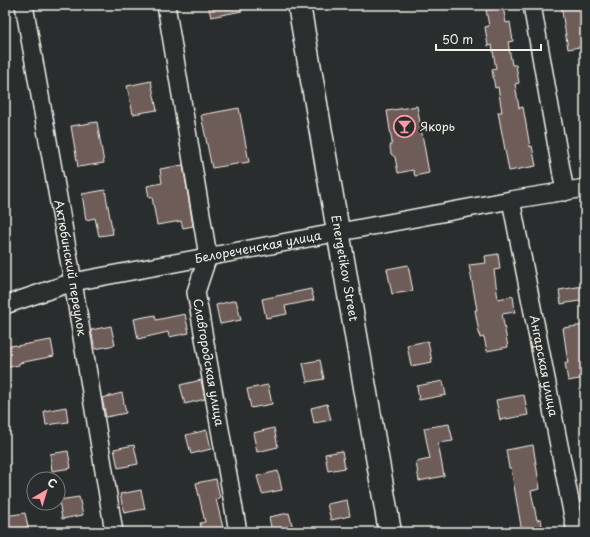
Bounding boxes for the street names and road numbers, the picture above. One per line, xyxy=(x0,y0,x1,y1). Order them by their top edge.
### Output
street label: Актюбинский переулок xyxy=(51,198,92,338)
street label: Energetikov Street xyxy=(327,213,363,323)
street label: Белореченская улица xyxy=(193,226,323,267)
street label: Славгородская улица xyxy=(189,297,229,428)
street label: Ангарская улица xyxy=(526,313,563,418)

